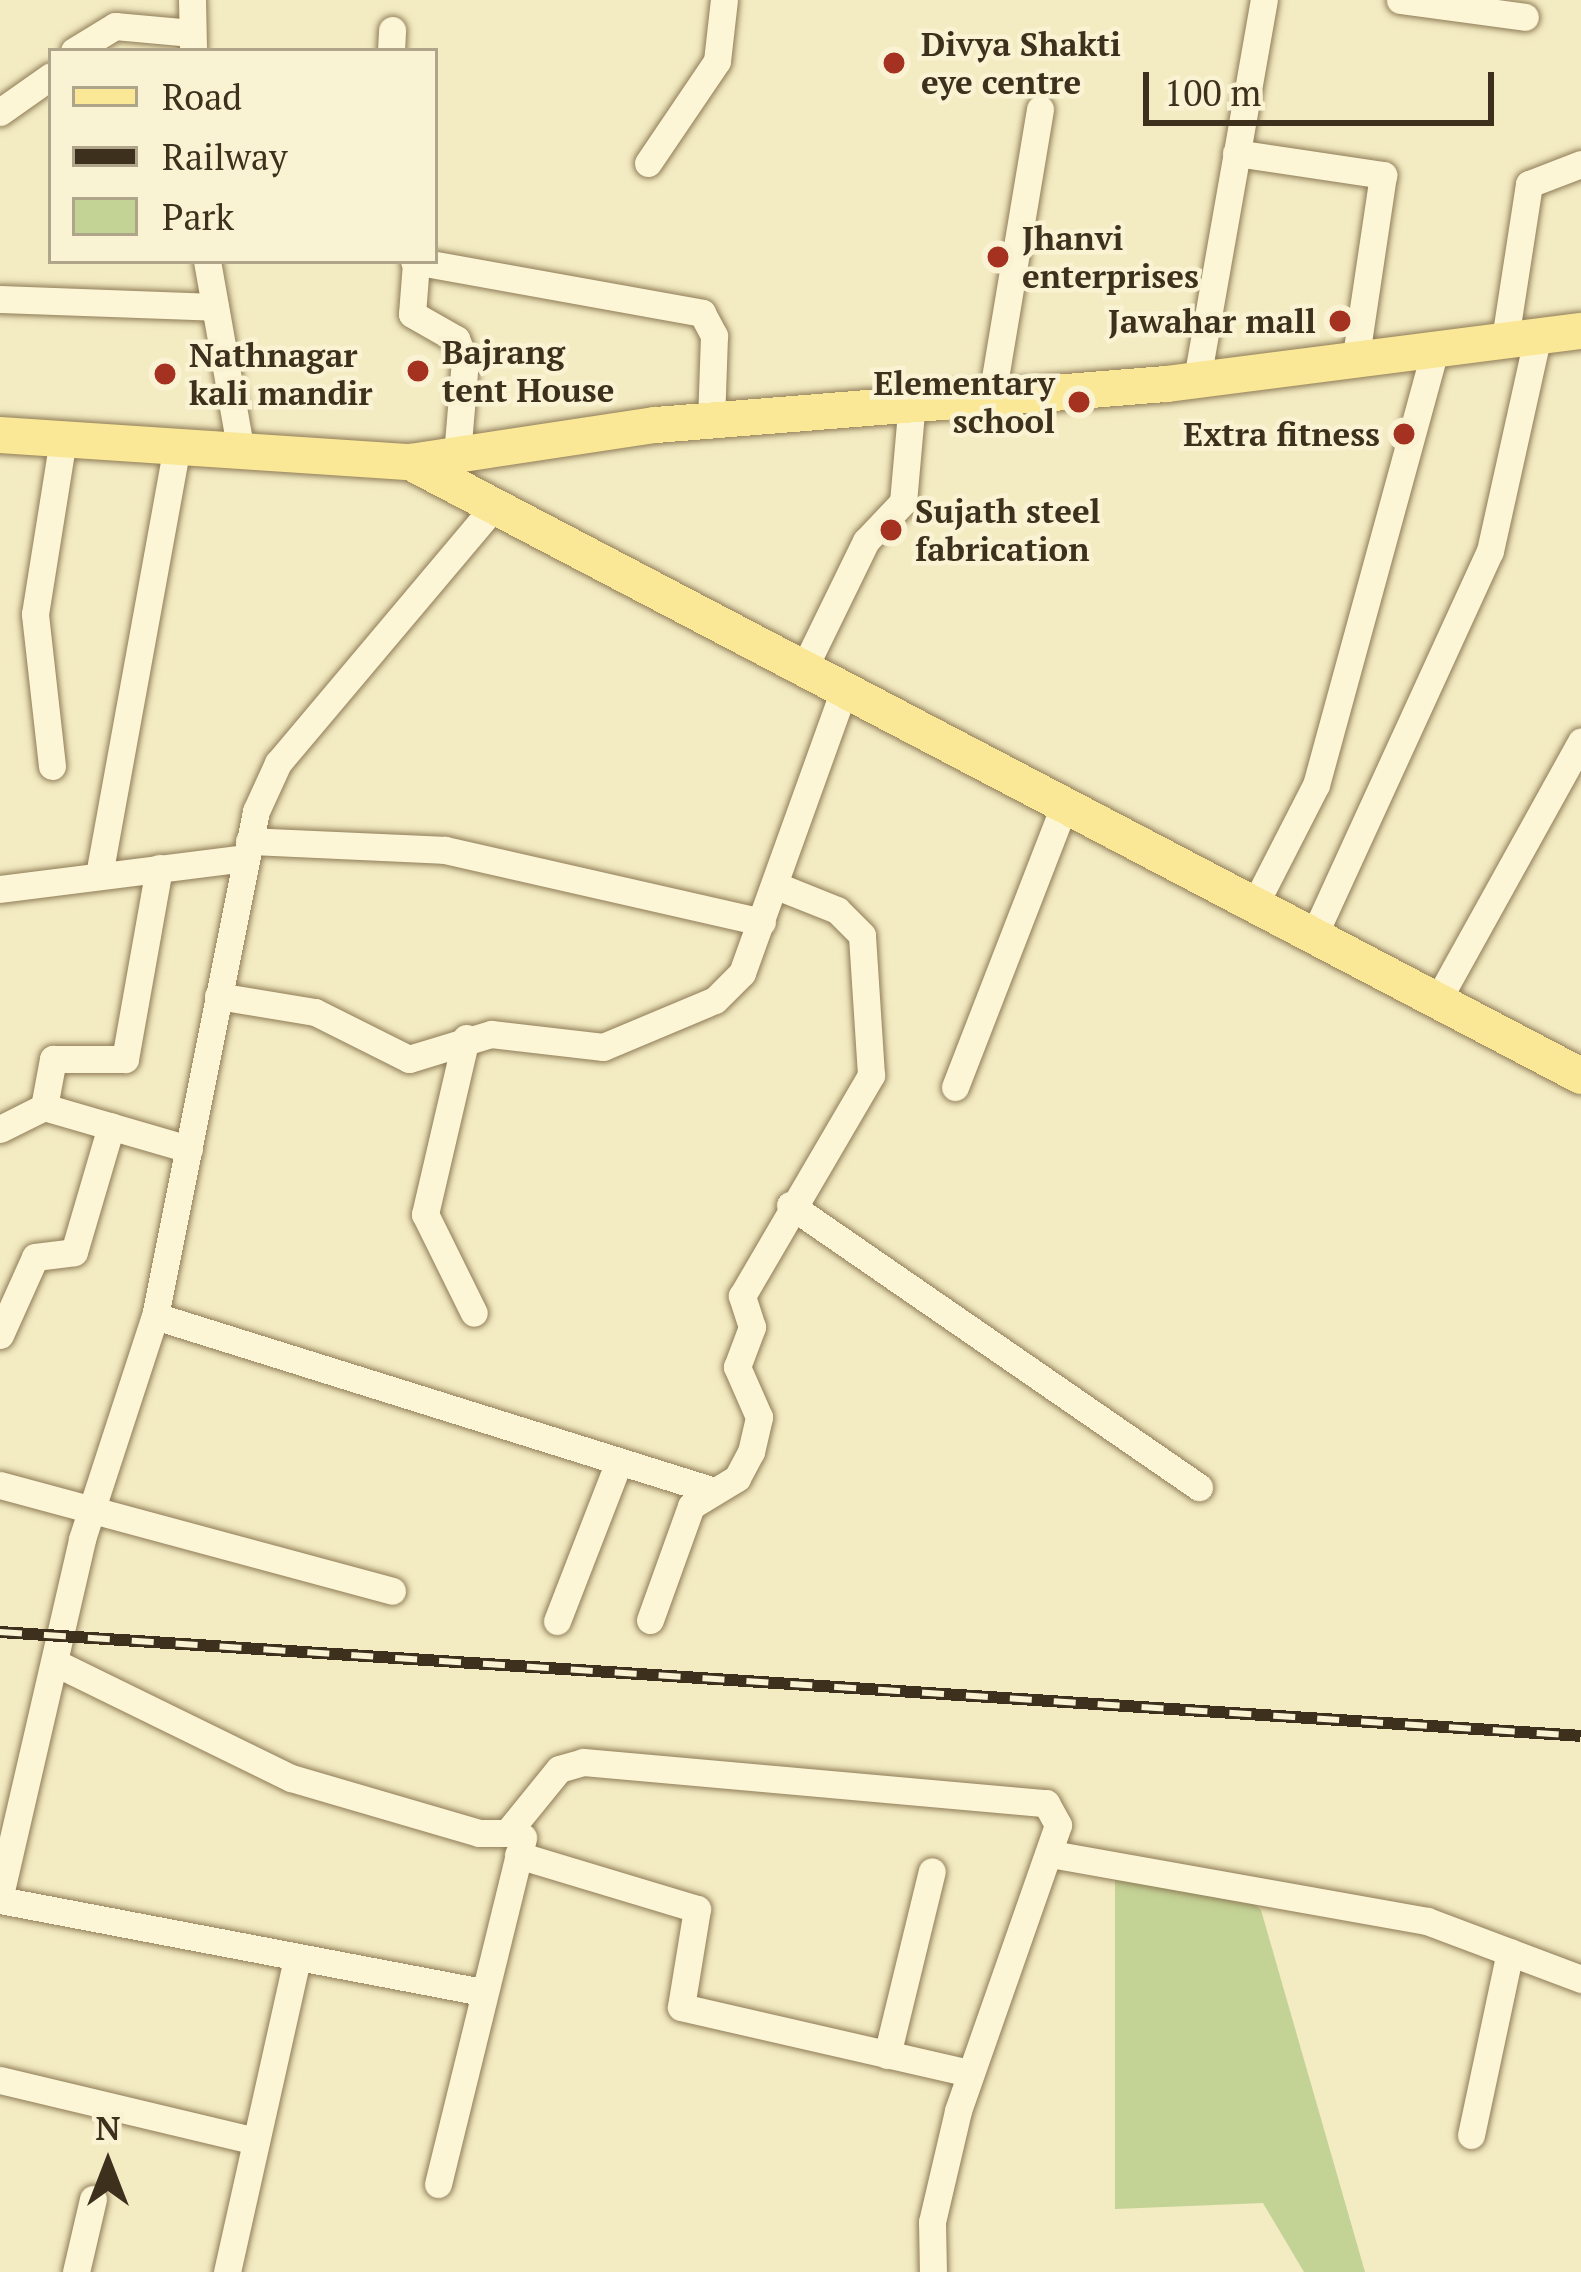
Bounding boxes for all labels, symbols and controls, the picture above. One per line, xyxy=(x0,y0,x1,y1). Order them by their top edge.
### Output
place label: Divya Shakti eye centre xyxy=(921,24,1121,102)
marker: Divya Shakti eye centre xyxy=(878,47,910,79)
legend xyxy=(48,48,438,264)
scale bar xyxy=(1149,48,1500,122)
text: 100 m xyxy=(1164,69,1261,116)
text: Road xyxy=(162,73,242,120)
text: Railway xyxy=(162,133,287,180)
text: Park xyxy=(162,193,234,240)
place label: Jhanvi enterprises xyxy=(1022,218,1199,296)
marker: Jhanvi enterprises xyxy=(985,244,1011,270)
place label: Jawahar mall xyxy=(1108,301,1316,341)
marker: Jawahar mall xyxy=(1327,308,1353,334)
place label: Bajrang tent House xyxy=(442,332,614,410)
place label: Nathnagar kali mandir xyxy=(189,335,373,413)
marker: Bajrang tent House xyxy=(405,358,431,384)
marker: Nathnagar kali mandir xyxy=(152,361,178,387)
place label: Elementary school xyxy=(873,363,1055,441)
marker: Elementary school xyxy=(1066,389,1092,415)
place label: Extra fitness xyxy=(1183,414,1380,454)
marker: Extra fitness xyxy=(1391,421,1417,447)
place label: Sujath steel fabrication xyxy=(915,491,1101,569)
marker: Sujath steel fabrication xyxy=(878,517,904,543)
north arrow xyxy=(48,2104,168,2224)
text: N xyxy=(95,2106,121,2149)

